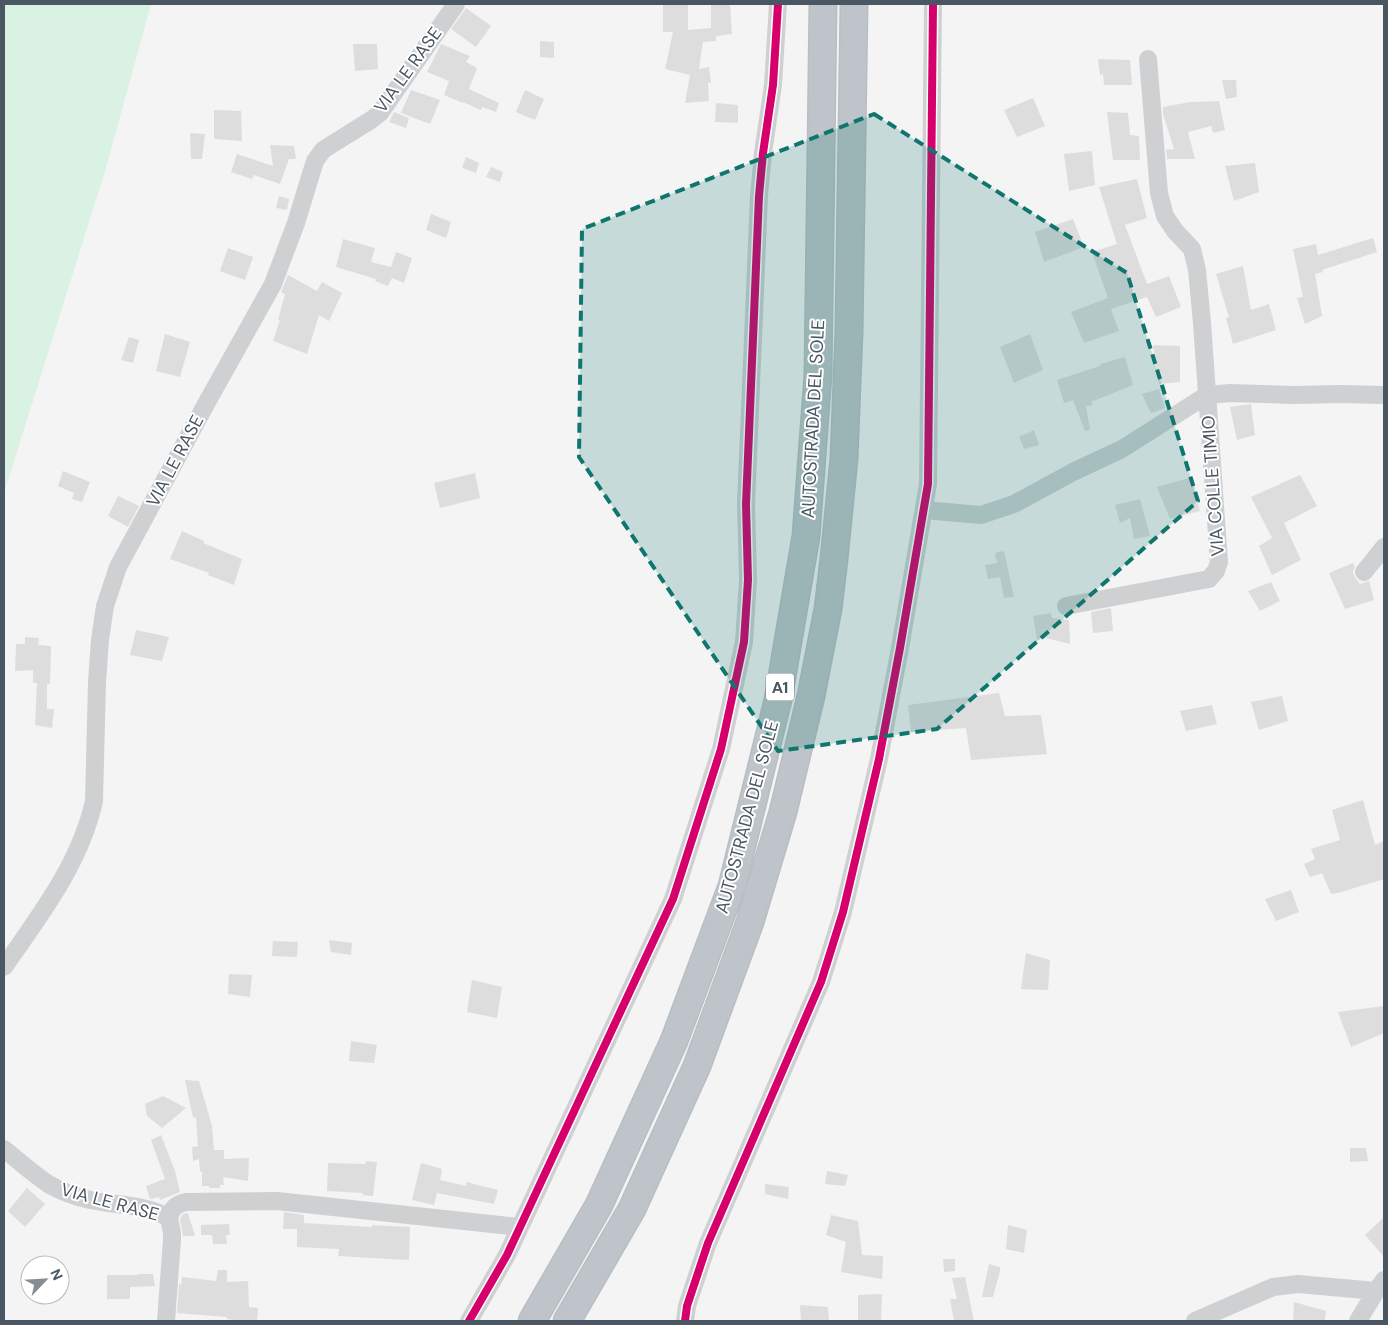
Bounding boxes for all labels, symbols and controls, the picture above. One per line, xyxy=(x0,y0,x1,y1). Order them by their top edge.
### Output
street label: VIA LE RASE xyxy=(369,22,447,118)
street label: AUTOSTRADA DEL SOLE xyxy=(796,319,830,519)
street label: VIA LE RASE xyxy=(141,411,209,511)
street label: VIA COLLE TIMIO xyxy=(1196,415,1230,557)
road number: A1 xyxy=(766,674,794,700)
street label: AUTOSTRADA DEL SOLE xyxy=(710,718,784,916)
street label: VIA LE RASE xyxy=(58,1177,162,1227)
north arrow xyxy=(20,1255,70,1305)
text: N xyxy=(46,1266,67,1283)

